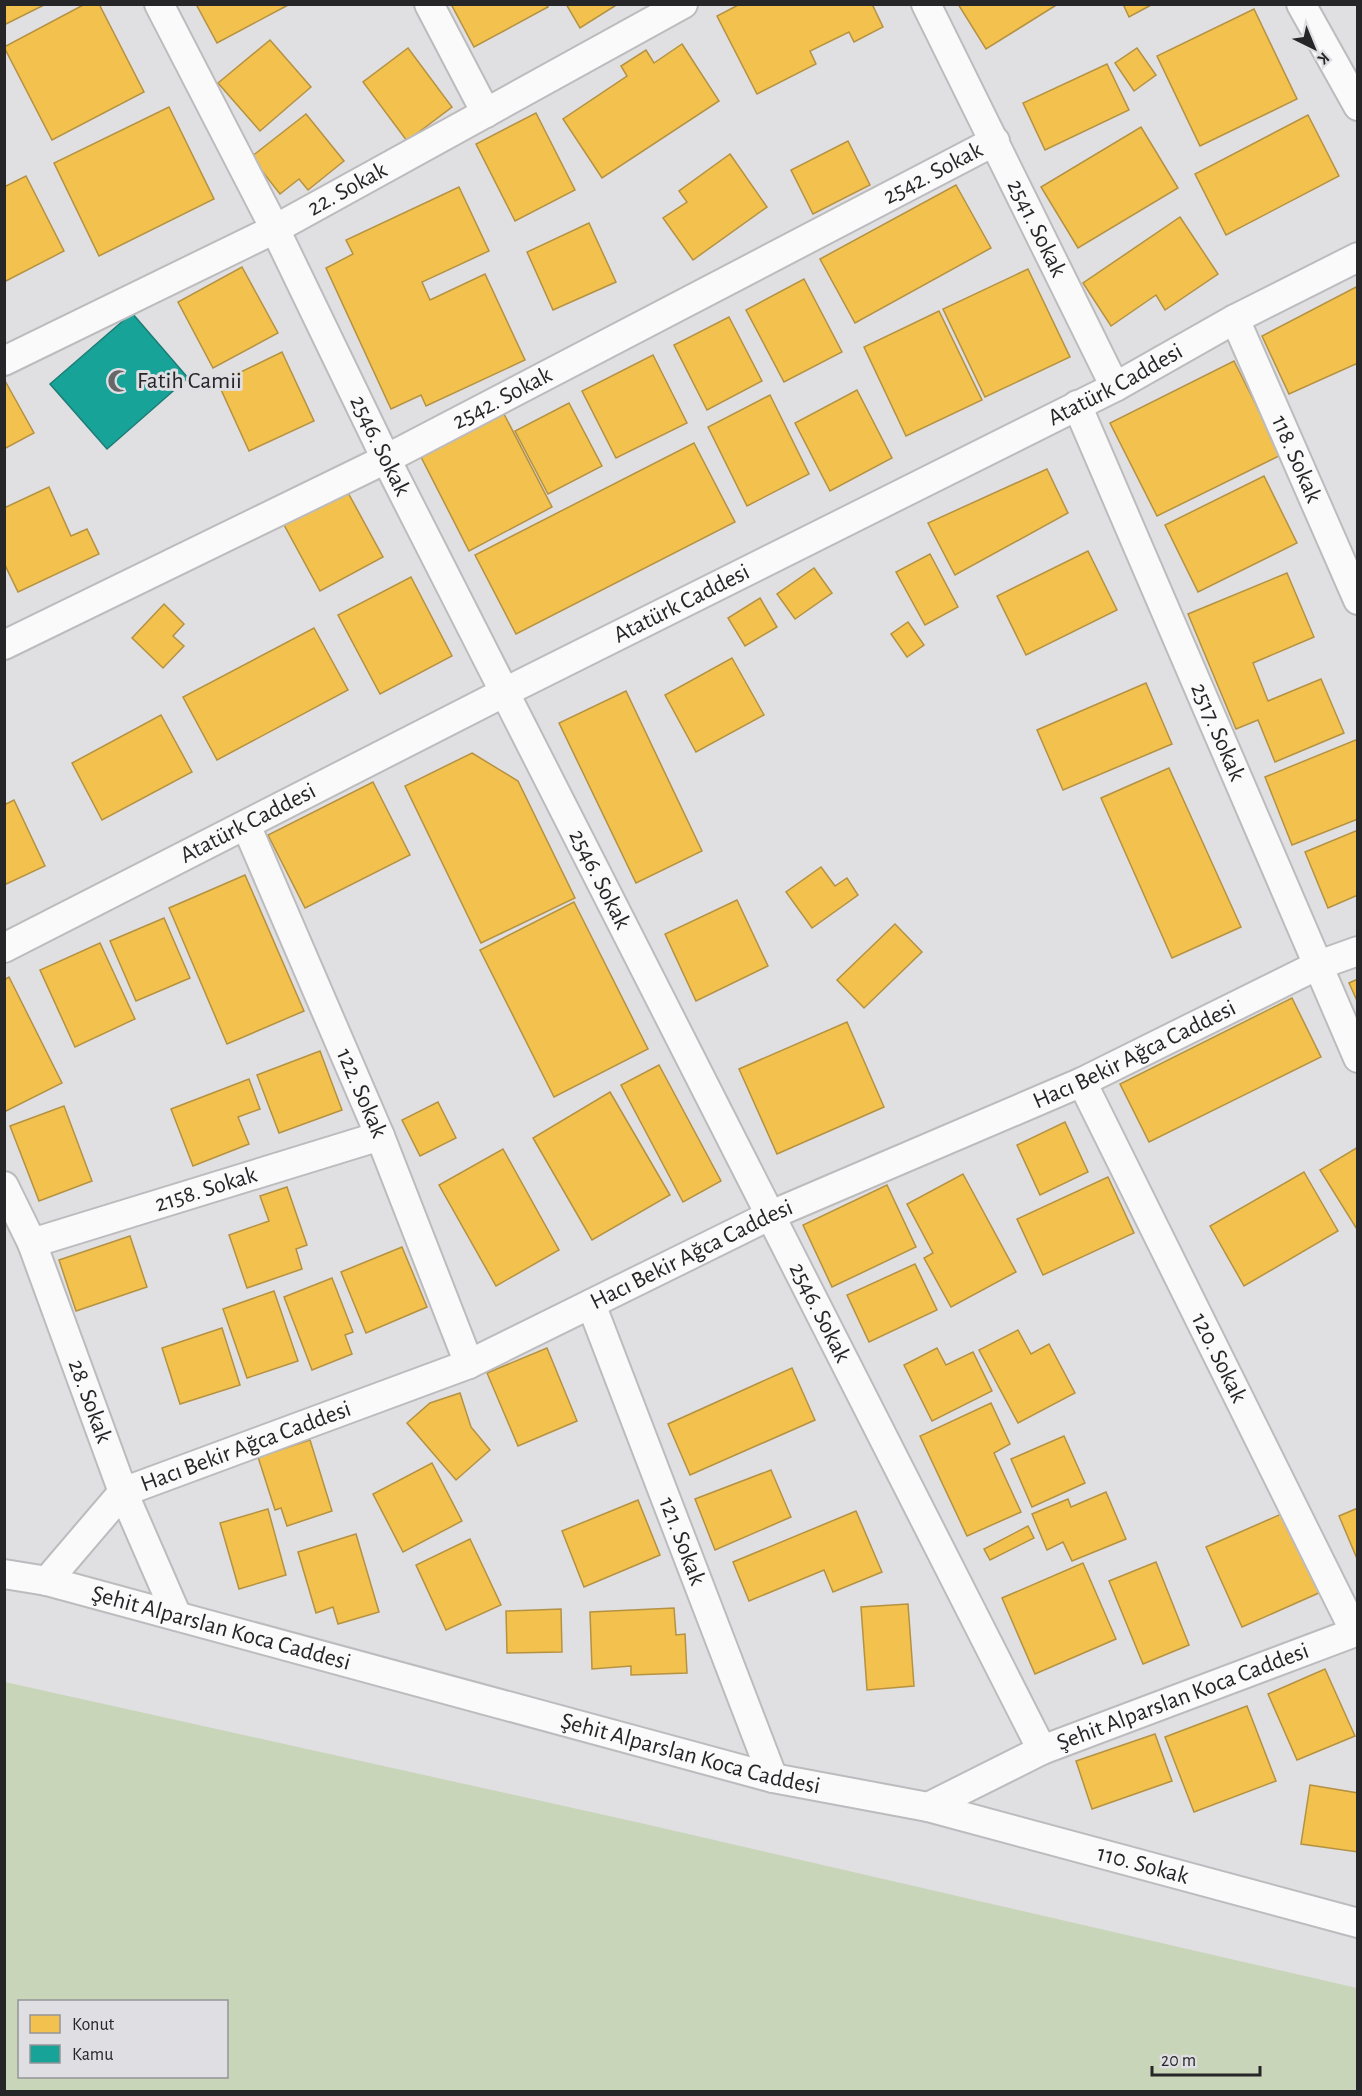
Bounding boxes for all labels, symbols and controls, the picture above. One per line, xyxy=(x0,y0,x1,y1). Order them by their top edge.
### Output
north arrow xyxy=(1284,18,1344,78)
text: K xyxy=(1314,49,1332,68)
street label: 2542. Sokak xyxy=(880,138,987,209)
street label: 22. Sokak xyxy=(304,158,391,221)
street label: 2541. Sokak xyxy=(1003,176,1071,281)
street label: Atatürk Caddesi xyxy=(1044,339,1187,430)
street label: 2542. Sokak xyxy=(449,363,556,434)
mosque icon: Fatih Camii xyxy=(106,368,132,394)
place label: Fatih Camii xyxy=(137,369,242,393)
street label: 2546. Sokak xyxy=(345,392,415,500)
street label: 118. Sokak xyxy=(1267,412,1326,506)
street label: Atatürk Caddesi xyxy=(610,560,753,648)
street label: 2517. Sokak xyxy=(1186,680,1249,785)
street label: Atatürk Caddesi xyxy=(176,779,320,868)
street label: 2546. Sokak xyxy=(564,826,635,933)
street label: Hacı Bekir Ağca Caddesi xyxy=(1029,996,1240,1113)
street label: 122. Sokak xyxy=(332,1045,391,1141)
street label: 2158. Sokak xyxy=(152,1163,260,1216)
street label: Hacı Bekir Ağca Caddesi xyxy=(587,1195,796,1314)
street label: 2546. Sokak xyxy=(784,1259,855,1366)
street label: 120. Sokak xyxy=(1187,1309,1251,1406)
street label: 28. Sokak xyxy=(64,1356,116,1446)
street label: Hacı Bekir Ağca Caddesi xyxy=(137,1397,354,1496)
street label: 121. Sokak xyxy=(654,1494,710,1588)
street label: Şehit Alparslan Koca Caddesi xyxy=(89,1582,353,1675)
street label: Şehit Alparslan Koca Caddesi xyxy=(1054,1639,1312,1755)
street label: Şehit Alparslan Koca Caddesi xyxy=(558,1709,822,1799)
street label: 110. Sokak xyxy=(1094,1841,1191,1889)
legend xyxy=(18,2000,228,2078)
text: Konut xyxy=(72,2016,115,2034)
scale bar xyxy=(1152,2039,1260,2077)
text: Kamu xyxy=(72,2046,113,2064)
text: 20 m xyxy=(1161,2052,1196,2070)

